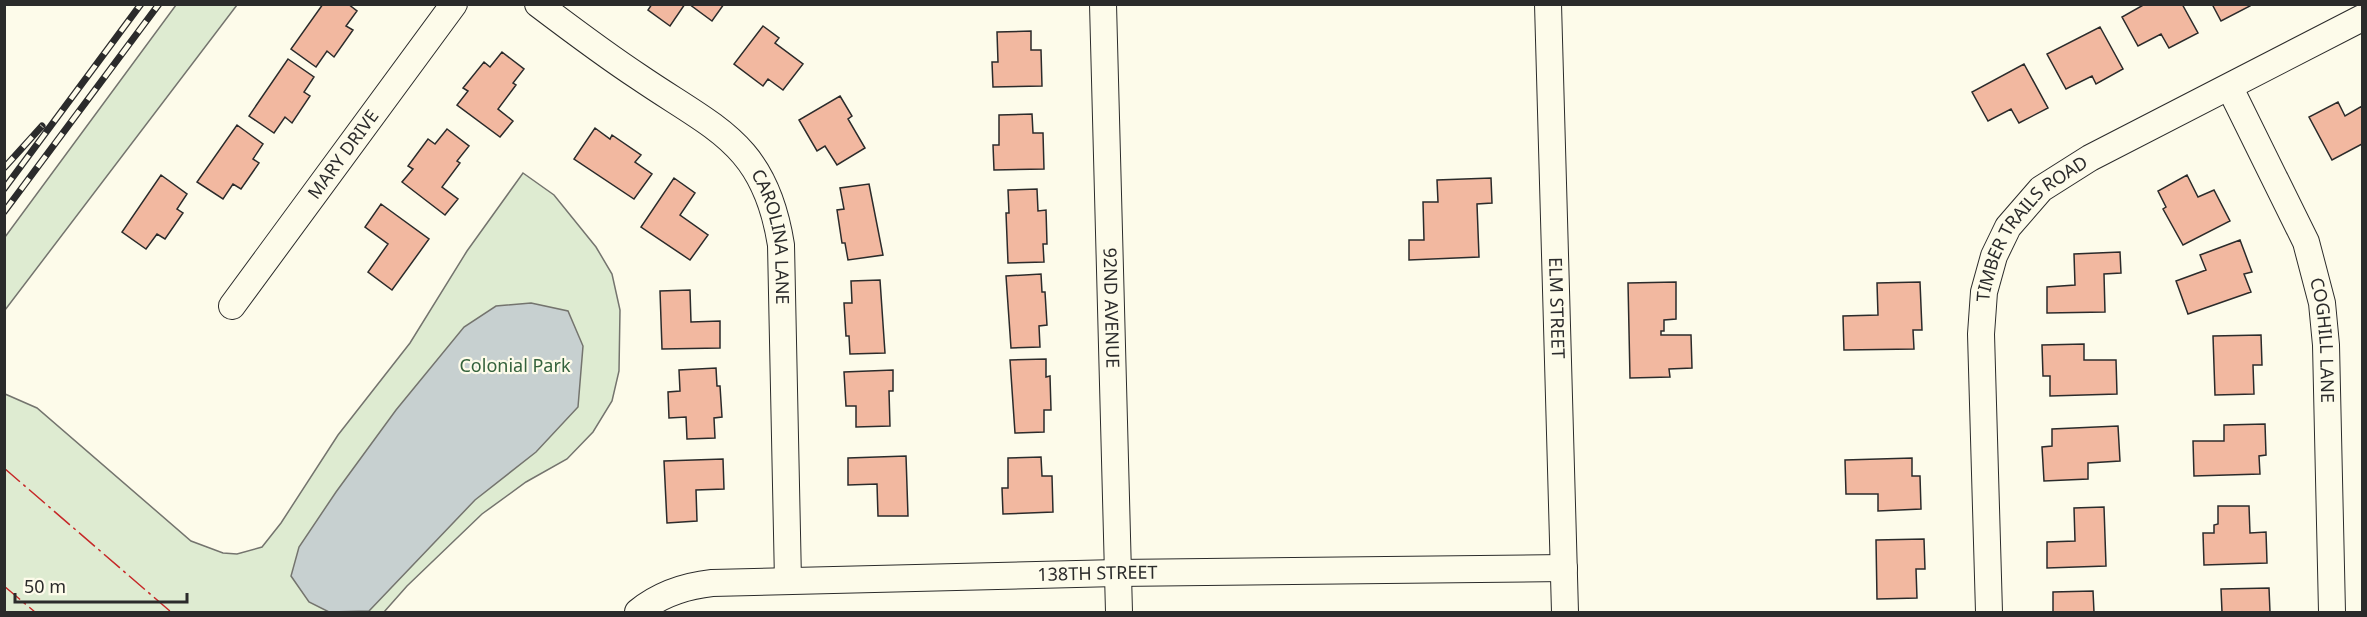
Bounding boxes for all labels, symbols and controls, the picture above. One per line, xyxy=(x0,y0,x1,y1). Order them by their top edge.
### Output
street label: MARY DRIVE xyxy=(302,104,383,203)
street label: TIMBER TRAILS ROAD xyxy=(1970,150,2092,302)
street label: CAROLINA LANE xyxy=(746,164,795,305)
street label: 92ND AVENUE xyxy=(1098,247,1126,368)
street label: ELM STREET xyxy=(1544,257,1571,359)
street label: COGHILL LANE xyxy=(2305,275,2340,403)
park label: Colonial Park xyxy=(459,353,571,377)
street label: 138TH STREET xyxy=(1037,560,1158,586)
scale bar xyxy=(15,566,188,604)
text: 50 m xyxy=(24,574,66,598)

